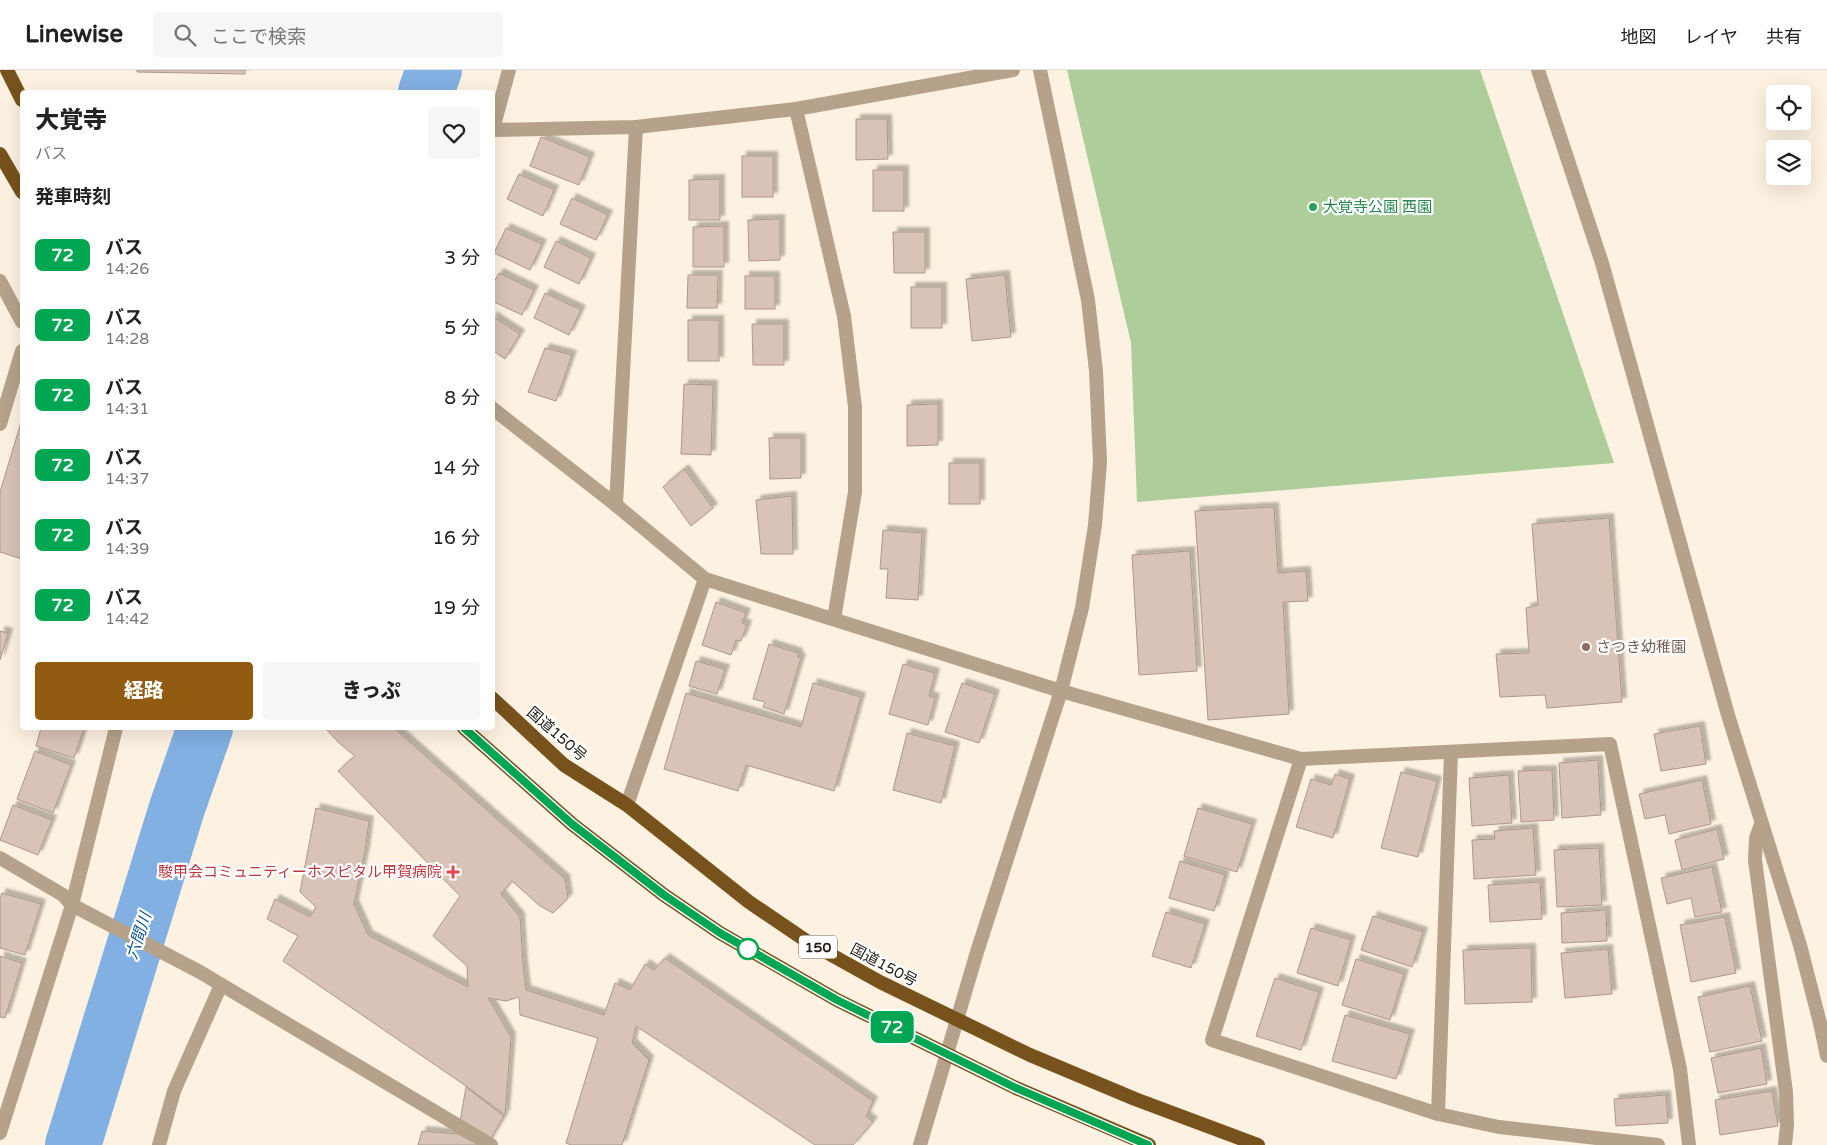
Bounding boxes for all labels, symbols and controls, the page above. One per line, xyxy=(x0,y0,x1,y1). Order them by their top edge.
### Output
search box xyxy=(153,12,503,57)
text: Linewise xyxy=(25,20,123,49)
icon: search xyxy=(171,21,199,49)
text: ここで検索 xyxy=(211,26,306,48)
text: 地図 xyxy=(1621,26,1657,48)
text: レイヤ xyxy=(1685,26,1738,48)
text: 共有 xyxy=(1766,26,1802,48)
map controls xyxy=(1766,85,1811,185)
button: locate xyxy=(1766,85,1811,130)
text: 大覚寺 xyxy=(35,106,107,135)
button: heart xyxy=(428,107,480,159)
button: layers xyxy=(1766,140,1811,185)
text: バス xyxy=(35,144,67,164)
text: 発車時刻 xyxy=(35,186,111,208)
place label: 大覚寺公園 西園 xyxy=(1323,198,1432,216)
marker: 大覚寺公園 西園 xyxy=(1307,201,1319,213)
text: バス xyxy=(105,237,143,259)
text: 72 xyxy=(51,244,74,266)
text: 3 分 xyxy=(444,247,480,269)
text: 14:26 xyxy=(105,259,149,279)
text: バス xyxy=(105,307,143,329)
text: 72 xyxy=(51,314,74,336)
text: 5 分 xyxy=(444,317,480,339)
text: 14:28 xyxy=(105,329,149,349)
text: バス xyxy=(105,377,143,399)
text: 72 xyxy=(51,384,74,406)
text: 8 分 xyxy=(444,387,480,409)
text: 14:31 xyxy=(105,399,149,419)
text: バス xyxy=(105,447,143,469)
text: 72 xyxy=(51,454,74,476)
text: 14 分 xyxy=(432,457,480,479)
text: 14:37 xyxy=(105,469,149,489)
text: バス xyxy=(105,517,143,539)
text: 72 xyxy=(51,524,74,546)
text: 16 分 xyxy=(432,527,480,549)
text: 14:39 xyxy=(105,539,149,559)
text: バス xyxy=(105,587,143,609)
text: 72 xyxy=(51,594,74,616)
text: 19 分 xyxy=(432,597,480,619)
text: 14:42 xyxy=(105,609,149,629)
place label: さつき幼稚園 xyxy=(1596,638,1686,656)
marker: さつき幼稚園 xyxy=(1580,641,1592,653)
button: 経路 xyxy=(35,662,253,720)
button: きっぷ xyxy=(263,662,480,720)
street label: 国道150号 xyxy=(523,703,591,765)
place label: 駿甲会コミュニティーホスピタル甲賀病院 xyxy=(158,863,442,881)
marker: 駿甲会コミュニティーホスピタル甲賀病院 xyxy=(446,865,460,879)
water label: 六間川 xyxy=(122,908,157,962)
road number: 150 xyxy=(799,936,837,959)
unlabelled marker xyxy=(737,938,759,960)
street label: 国道150号 xyxy=(847,940,921,990)
line badge: 72 xyxy=(870,1011,914,1043)
text: 72 xyxy=(881,1016,903,1038)

